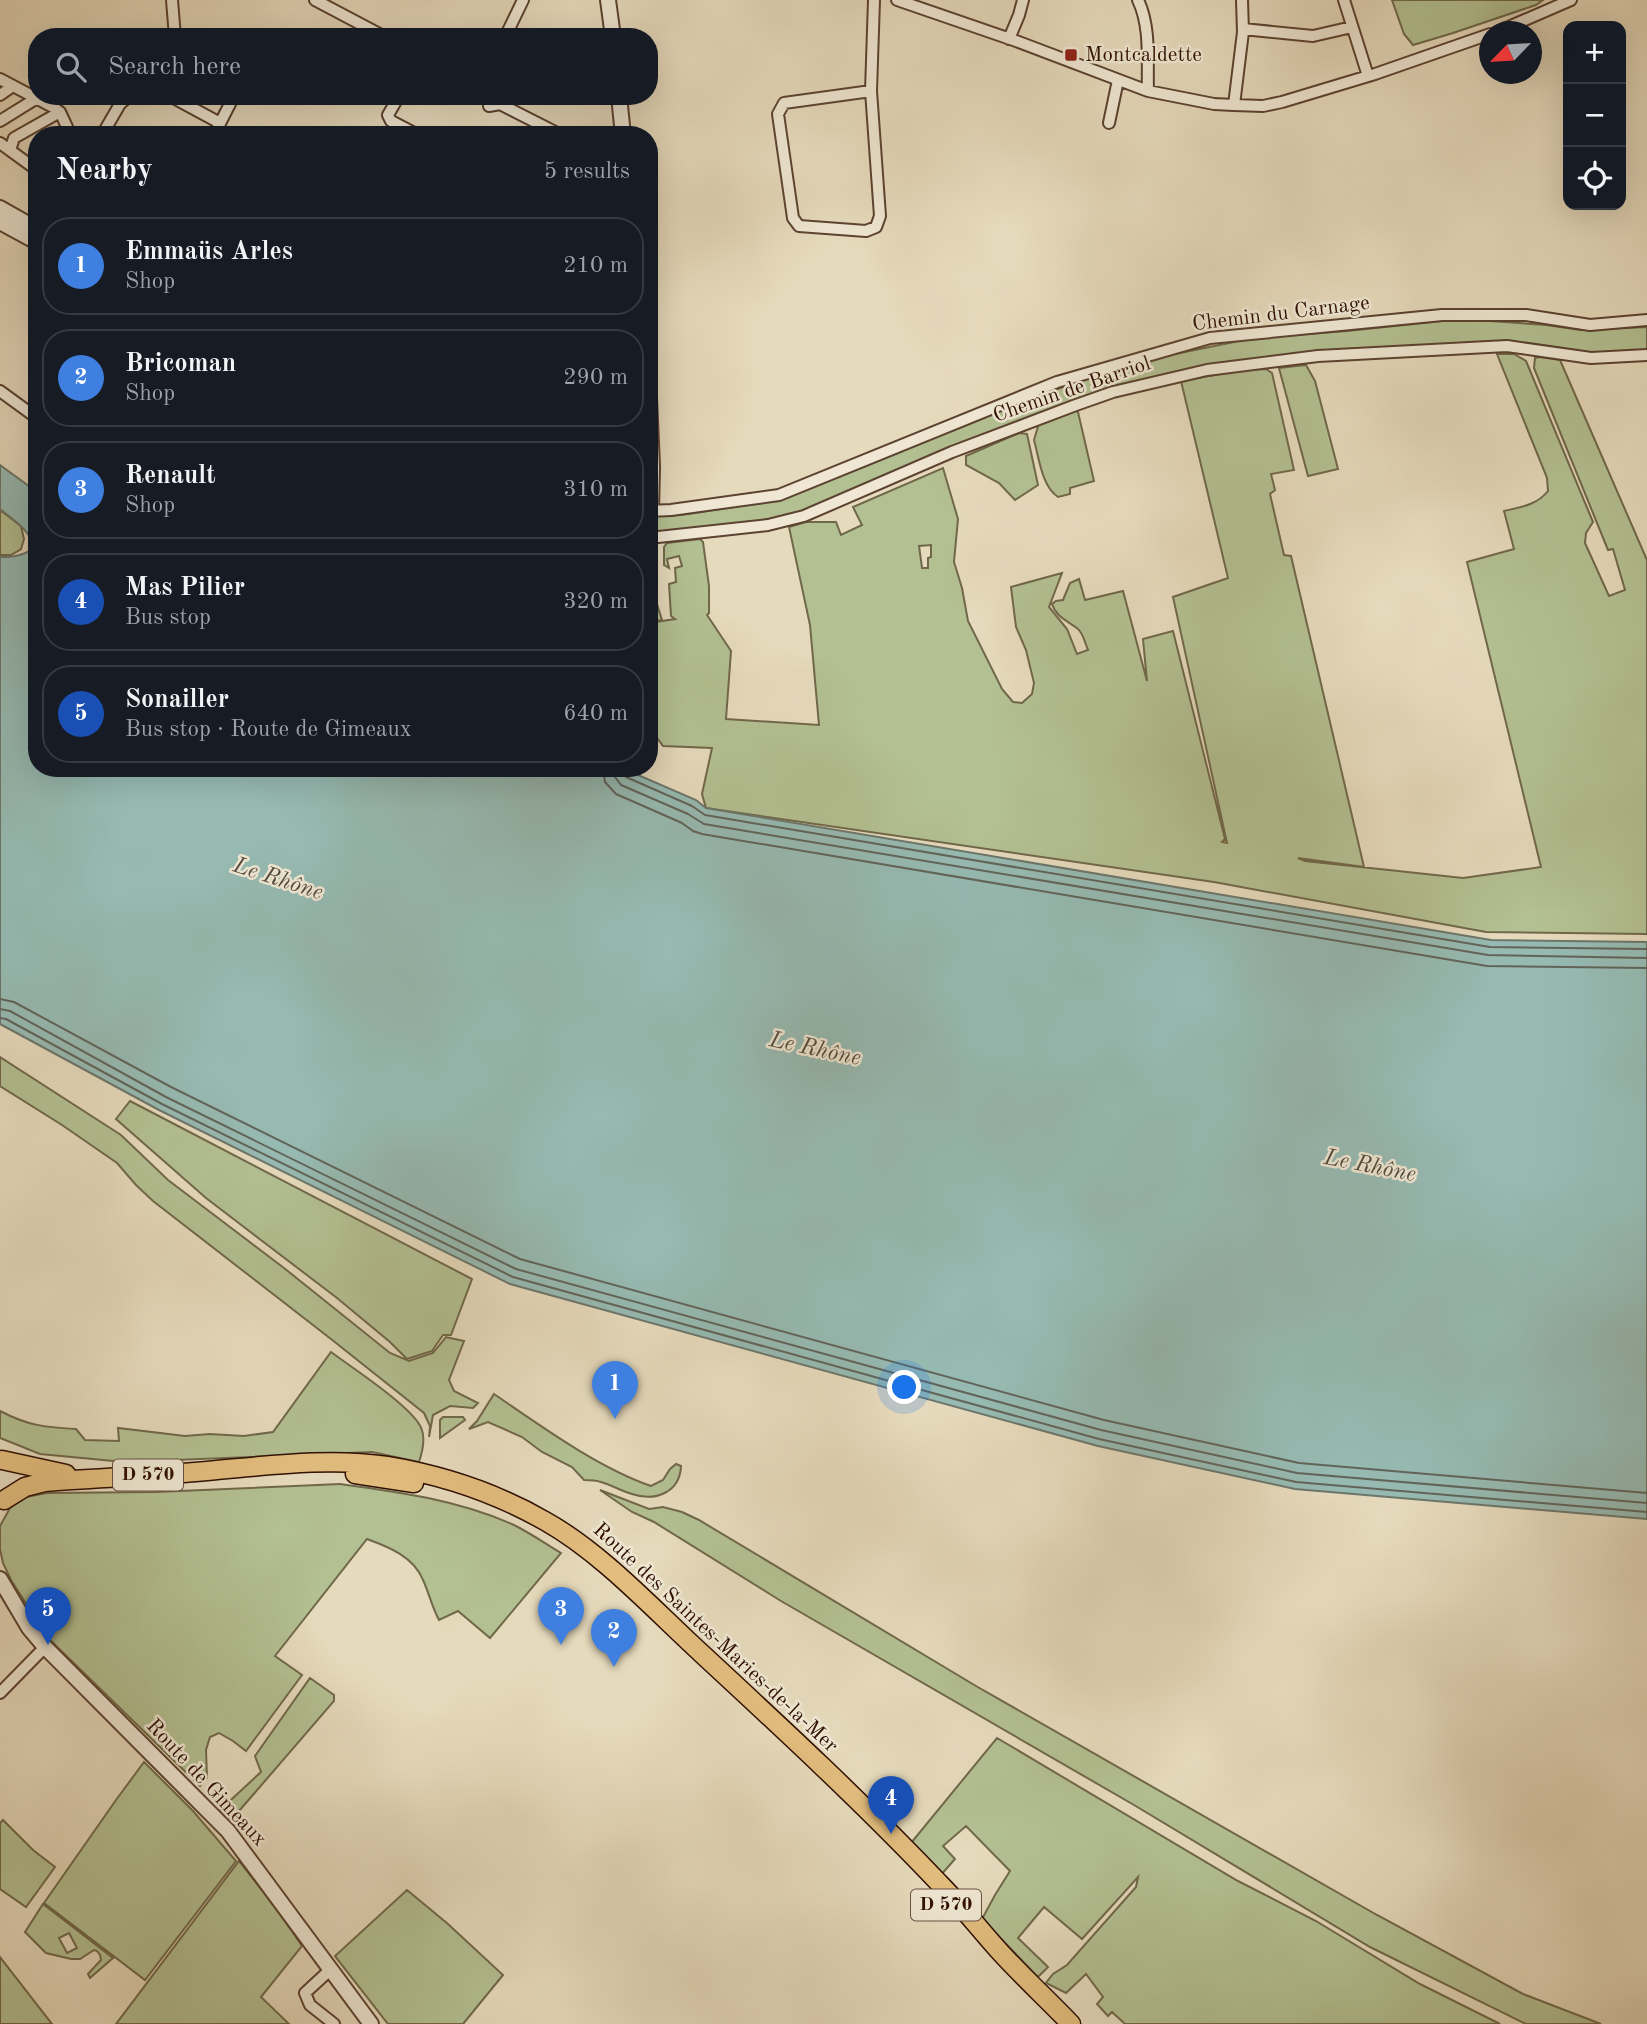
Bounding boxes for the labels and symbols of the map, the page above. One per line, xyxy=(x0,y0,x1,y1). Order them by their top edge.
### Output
north arrow xyxy=(1479,21,1542,84)
place label: Montcaldette xyxy=(1085,45,1202,66)
marker: Montcaldette xyxy=(1063,47,1079,63)
street label: Chemin du Carnage xyxy=(1191,293,1371,335)
street label: Chemin de Barriol xyxy=(991,353,1154,427)
water label: Le Rhône xyxy=(229,853,326,904)
water label: Le Rhône xyxy=(766,1028,863,1070)
water label: Le Rhône xyxy=(1321,1146,1418,1186)
pin: 1 xyxy=(592,1361,638,1419)
your location xyxy=(887,1370,921,1404)
road number: D 570 xyxy=(113,1460,183,1490)
street label: Route des Saintes-Maries-de-la-Mer xyxy=(589,1519,842,1757)
pin: 5 xyxy=(25,1587,71,1645)
pin: 3 xyxy=(538,1587,584,1645)
pin: 2 xyxy=(591,1609,637,1667)
street label: Route de Gimeaux xyxy=(142,1715,270,1851)
pin: 4 xyxy=(868,1776,914,1834)
road number: D 570 xyxy=(911,1890,981,1921)

